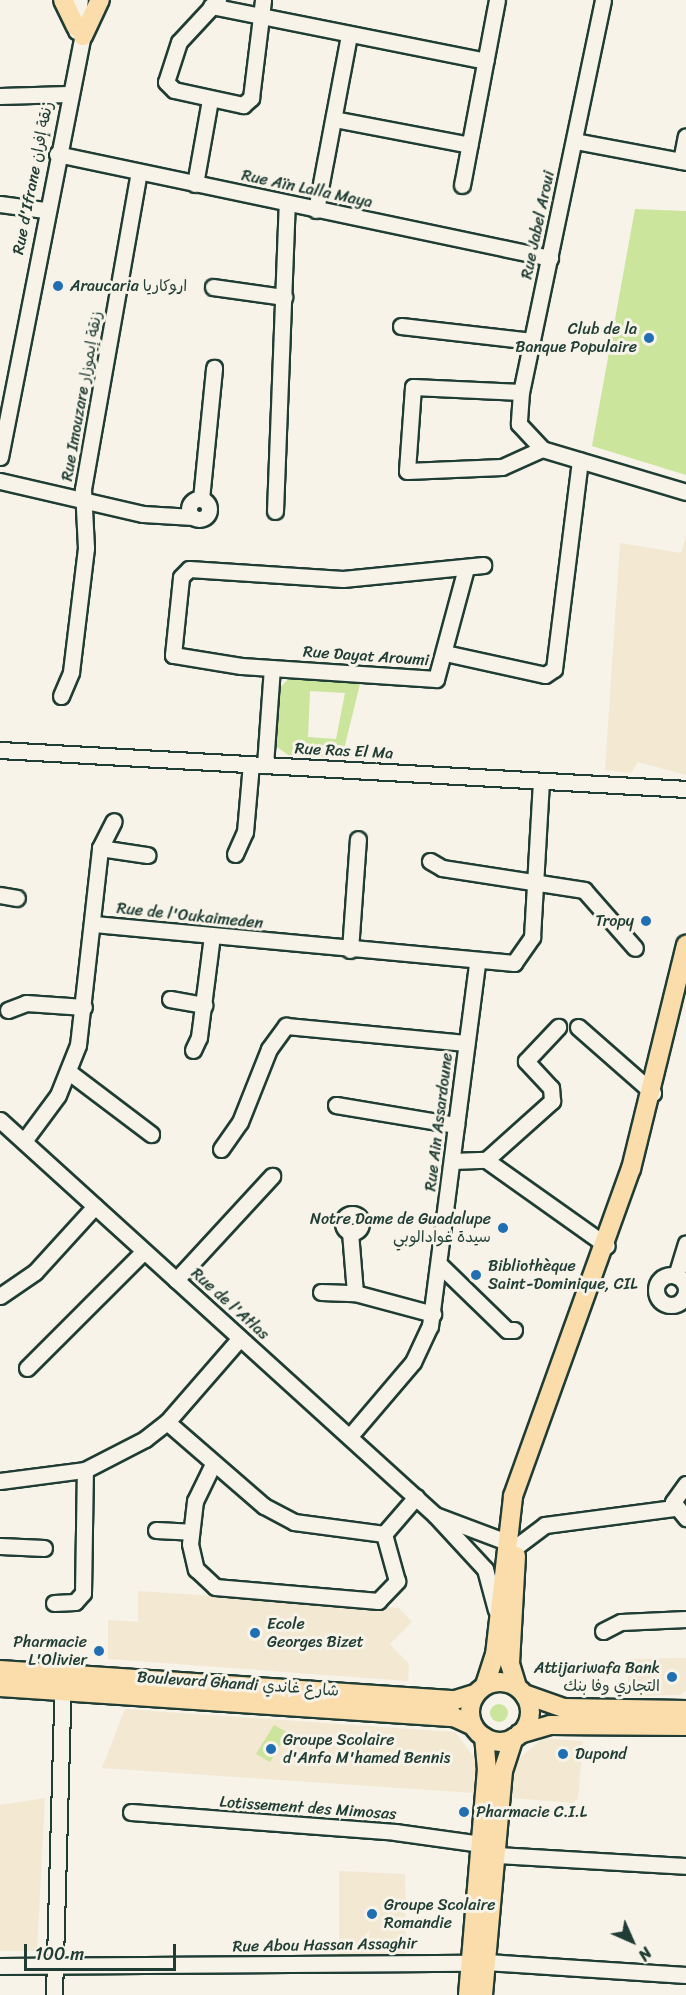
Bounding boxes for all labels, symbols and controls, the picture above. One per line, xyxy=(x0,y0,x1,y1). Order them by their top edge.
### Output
street label: Rue d'Ifrane زنقة إفران xyxy=(9,100,57,256)
street label: Rue Aïn Lalla Maya xyxy=(240,166,374,212)
street label: Rue Jabel Aroui xyxy=(517,169,559,281)
place label: Araucaria اروكاريا xyxy=(70,276,187,296)
marker: Araucaria اروكاريا xyxy=(51,279,65,293)
street label: Rue Imouzare زنقة إيموزار xyxy=(58,309,106,483)
place label: Club de la Banque Populaire xyxy=(515,319,637,357)
marker: Club de la Banque Populaire xyxy=(642,331,656,345)
street label: Rue Dayat Aroumi xyxy=(302,642,430,670)
street label: Rue Ras El Ma xyxy=(294,739,394,763)
street label: Rue de l'Oukaimeden xyxy=(116,899,264,933)
place label: Tropy xyxy=(595,911,634,931)
marker: Tropy xyxy=(639,914,653,928)
street label: Rue Ain Assardoune xyxy=(421,1051,457,1193)
place label: Notre Dame de Guadalupe سيدة غوادالوبي xyxy=(310,1209,491,1247)
marker: Notre Dame de Guadalupe سيدة غوادالوبي xyxy=(496,1221,510,1235)
place label: Bibliothèque Saint-Dominique, CIL xyxy=(488,1256,638,1294)
street label: Rue de l'Atlas xyxy=(187,1264,273,1344)
marker: Bibliothèque Saint-Dominique, CIL xyxy=(469,1268,483,1282)
place label: Ecole Georges Bizet xyxy=(267,1614,364,1652)
marker: Ecole Georges Bizet xyxy=(248,1626,262,1640)
place label: Pharmacie L'Olivier xyxy=(13,1632,87,1670)
marker: Pharmacie L'Olivier xyxy=(92,1644,106,1658)
place label: Attijariwafa Bank التجاري وفا بنك xyxy=(534,1658,660,1696)
street label: Boulevard Ghandi شارع غاندي xyxy=(136,1667,340,1701)
marker: Attijariwafa Bank التجاري وفا بنك xyxy=(665,1670,679,1684)
place label: Groupe Scolaire d'Anfa M'hamed Bennis xyxy=(283,1730,451,1768)
marker: Groupe Scolaire d'Anfa M'hamed Bennis xyxy=(264,1742,278,1756)
place label: Dupond xyxy=(575,1744,627,1764)
marker: Dupond xyxy=(556,1747,570,1761)
street label: Lotissement des Mimosas xyxy=(219,1792,397,1824)
place label: Pharmacie C.I.L xyxy=(476,1802,587,1822)
marker: Pharmacie C.I.L xyxy=(457,1805,471,1819)
place label: Groupe Scolaire Romandie xyxy=(384,1895,496,1933)
marker: Groupe Scolaire Romandie xyxy=(365,1907,379,1921)
north arrow xyxy=(602,1911,662,1971)
scale bar xyxy=(27,1932,178,1970)
street label: Rue Abou Hassan Assaghir xyxy=(232,1934,418,1956)
text: 100 m xyxy=(35,1938,84,1970)
text: N xyxy=(631,1940,659,1968)

